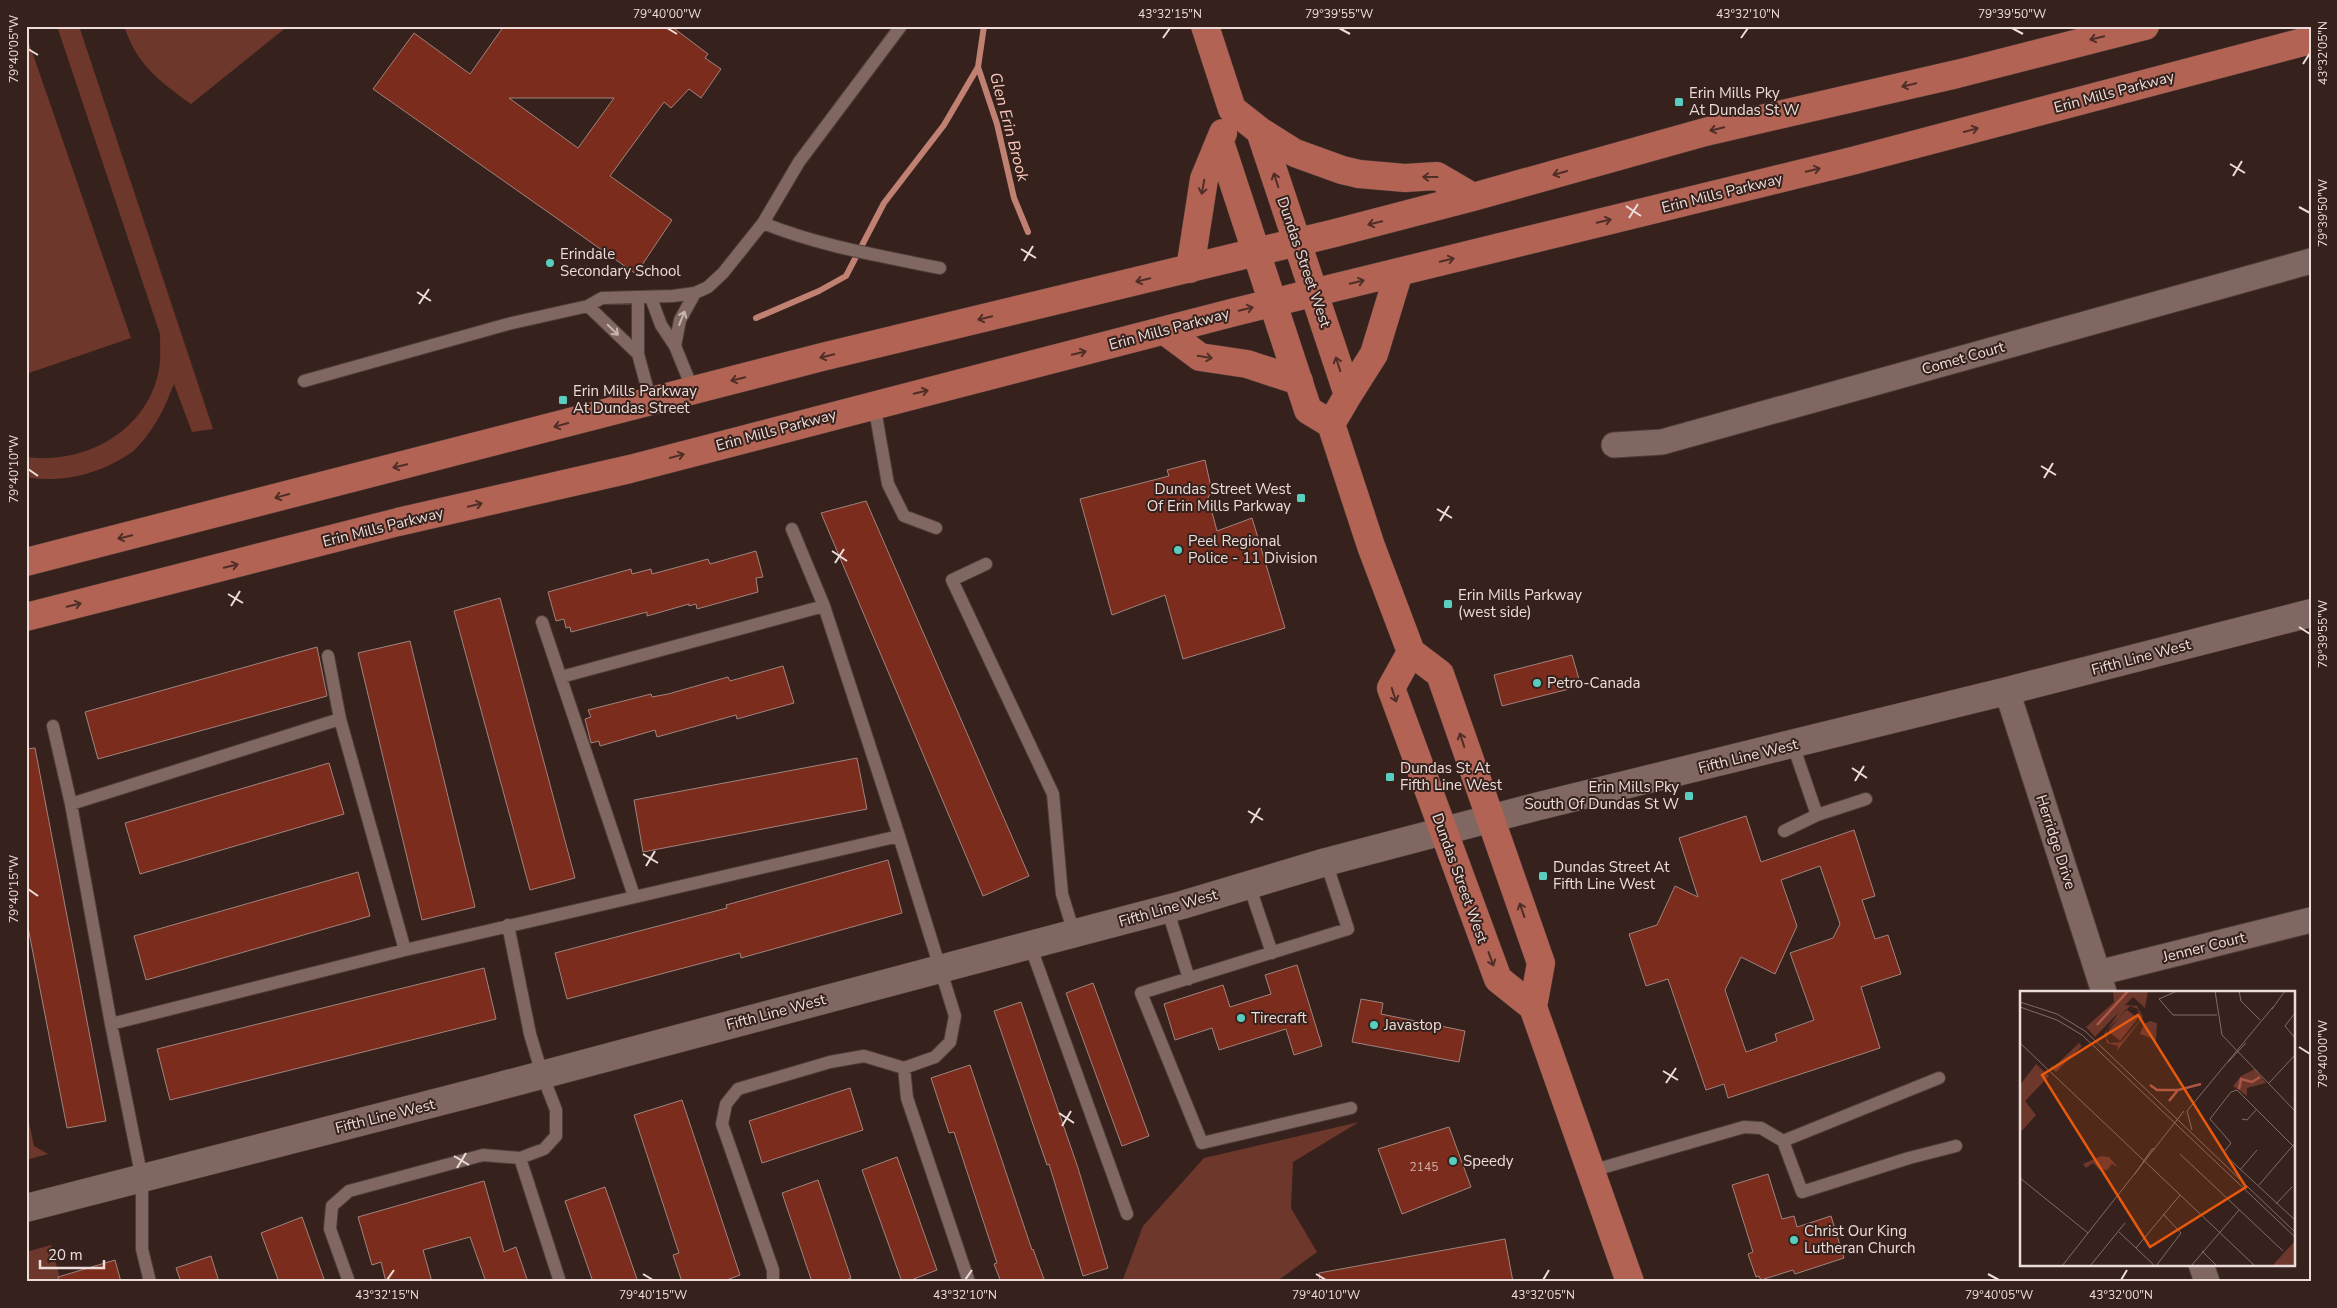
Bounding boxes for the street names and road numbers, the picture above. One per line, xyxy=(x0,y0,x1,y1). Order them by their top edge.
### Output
street label: Erin Mills Parkway xyxy=(2052,66,2177,118)
street label: Erin Mills Parkway xyxy=(1659,168,1785,218)
street label: Dundas Street West xyxy=(1272,194,1336,331)
street label: Erin Mills Parkway xyxy=(1107,303,1232,355)
street label: Comet Court xyxy=(1919,336,2007,379)
street label: Erin Mills Parkway xyxy=(714,404,839,456)
street label: Erin Mills Parkway xyxy=(320,502,446,552)
street label: Fifth Line West xyxy=(2089,634,2194,680)
street label: Fifth Line West xyxy=(1696,734,1801,778)
street label: Herridge Drive xyxy=(2031,792,2081,892)
street label: Dundas Street West xyxy=(1427,810,1493,946)
street label: Fifth Line West xyxy=(1116,884,1220,932)
street label: Jenner Court xyxy=(2160,927,2248,967)
street label: Fifth Line West xyxy=(724,989,829,1035)
street label: Fifth Line West xyxy=(333,1094,438,1138)

